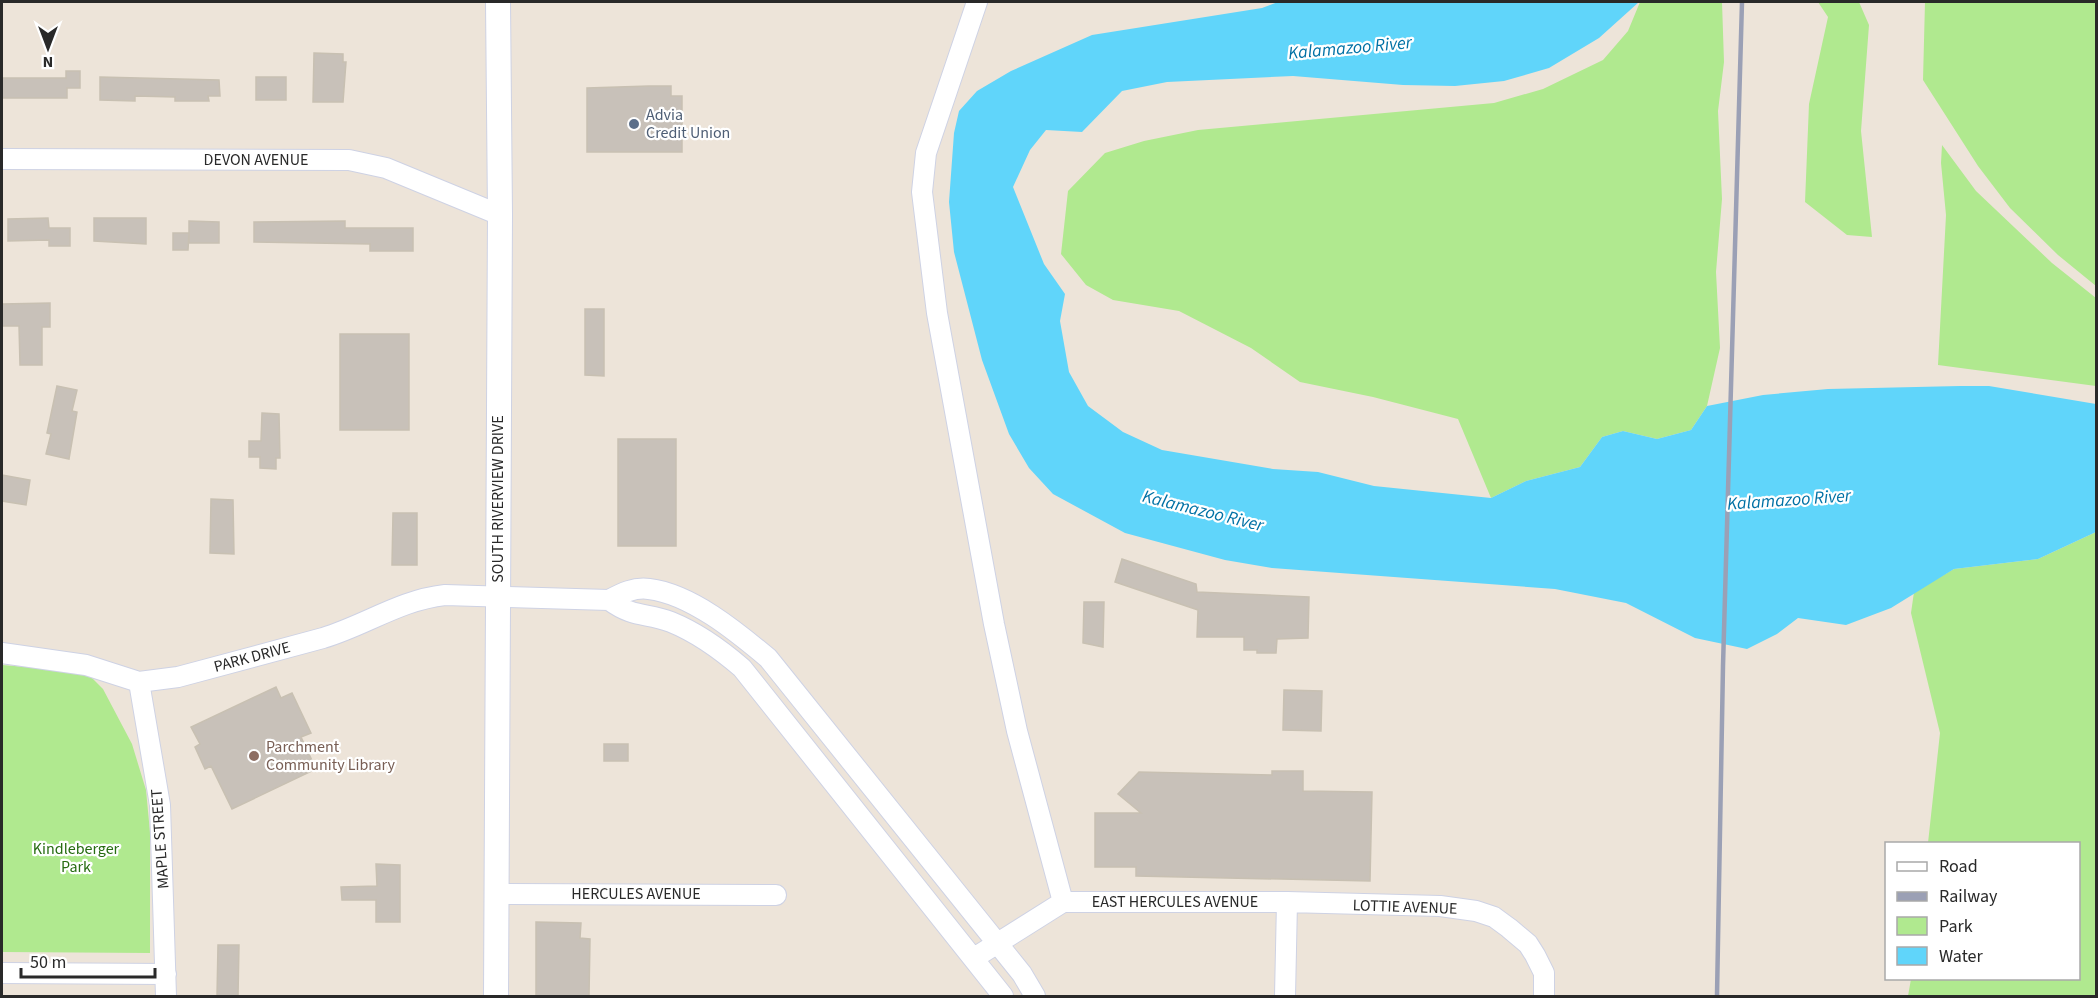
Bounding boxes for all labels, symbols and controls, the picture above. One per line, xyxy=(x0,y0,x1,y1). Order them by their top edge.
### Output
north arrow xyxy=(18,18,78,78)
water label: Kalamazoo River xyxy=(1287,30,1414,66)
text: N xyxy=(43,51,53,73)
place label: Advia Credit Union xyxy=(646,104,730,144)
marker: Advia Credit Union xyxy=(627,117,641,131)
street label: DEVON AVENUE xyxy=(204,149,308,171)
street label: SOUTH RIVERVIEW DRIVE xyxy=(487,415,509,583)
water label: Kalamazoo River xyxy=(1726,483,1853,517)
water label: Kalamazoo River xyxy=(1140,484,1267,538)
street label: PARK DRIVE xyxy=(211,636,293,678)
place label: Parchment Community Library xyxy=(266,736,396,776)
marker: Parchment Community Library xyxy=(247,749,261,763)
street label: MAPLE STREET xyxy=(146,788,174,890)
park label: Kindleberger Park xyxy=(33,838,120,878)
legend xyxy=(1885,842,2080,980)
text: Road xyxy=(1939,854,1978,879)
street label: HERCULES AVENUE xyxy=(571,883,701,905)
text: Railway xyxy=(1939,884,1998,909)
street label: EAST HERCULES AVENUE xyxy=(1092,891,1258,913)
street label: LOTTIE AVENUE xyxy=(1352,894,1458,920)
text: Park xyxy=(1939,914,1973,939)
scale bar xyxy=(21,941,154,979)
text: Water xyxy=(1939,944,1983,969)
text: 50 m xyxy=(30,950,66,975)

